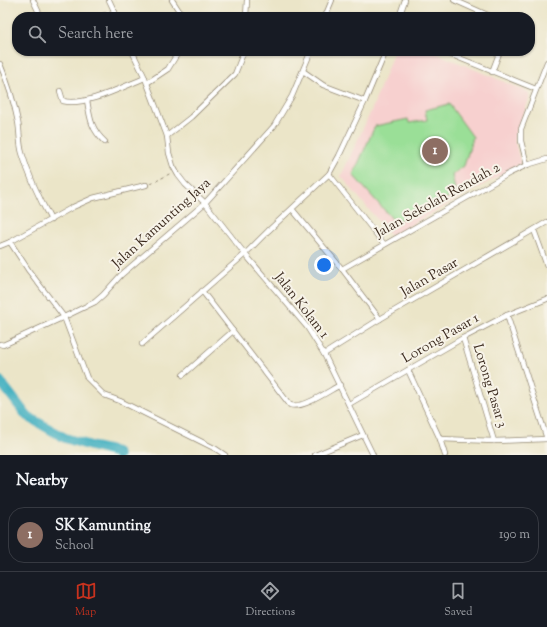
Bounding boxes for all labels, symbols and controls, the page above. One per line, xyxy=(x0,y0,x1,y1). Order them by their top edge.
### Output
search box xyxy=(12,12,535,56)
icon: search xyxy=(26,23,48,45)
text: Search here xyxy=(58,24,133,45)
pin: 1 xyxy=(422,136,448,166)
street label: Jalan Sekolah Rendah 2 xyxy=(371,158,504,244)
street label: Jalan Kamunting Jaya xyxy=(107,174,216,275)
street label: Jalan Pasar xyxy=(397,253,463,303)
your location xyxy=(314,255,334,275)
street label: Jalan Kolam 1 xyxy=(268,268,333,343)
street label: Lorong Pasar 1 xyxy=(399,309,483,369)
street label: Lorong Pasar 3 xyxy=(467,342,511,431)
text: Nearby xyxy=(16,469,68,493)
text: SK Kamunting xyxy=(55,516,151,537)
text: 1 xyxy=(28,526,32,544)
text: 190 m xyxy=(499,526,530,544)
text: School xyxy=(55,537,94,555)
tab: Map xyxy=(75,580,97,620)
tab: Directions xyxy=(246,580,295,620)
tab: Saved xyxy=(444,580,472,620)

